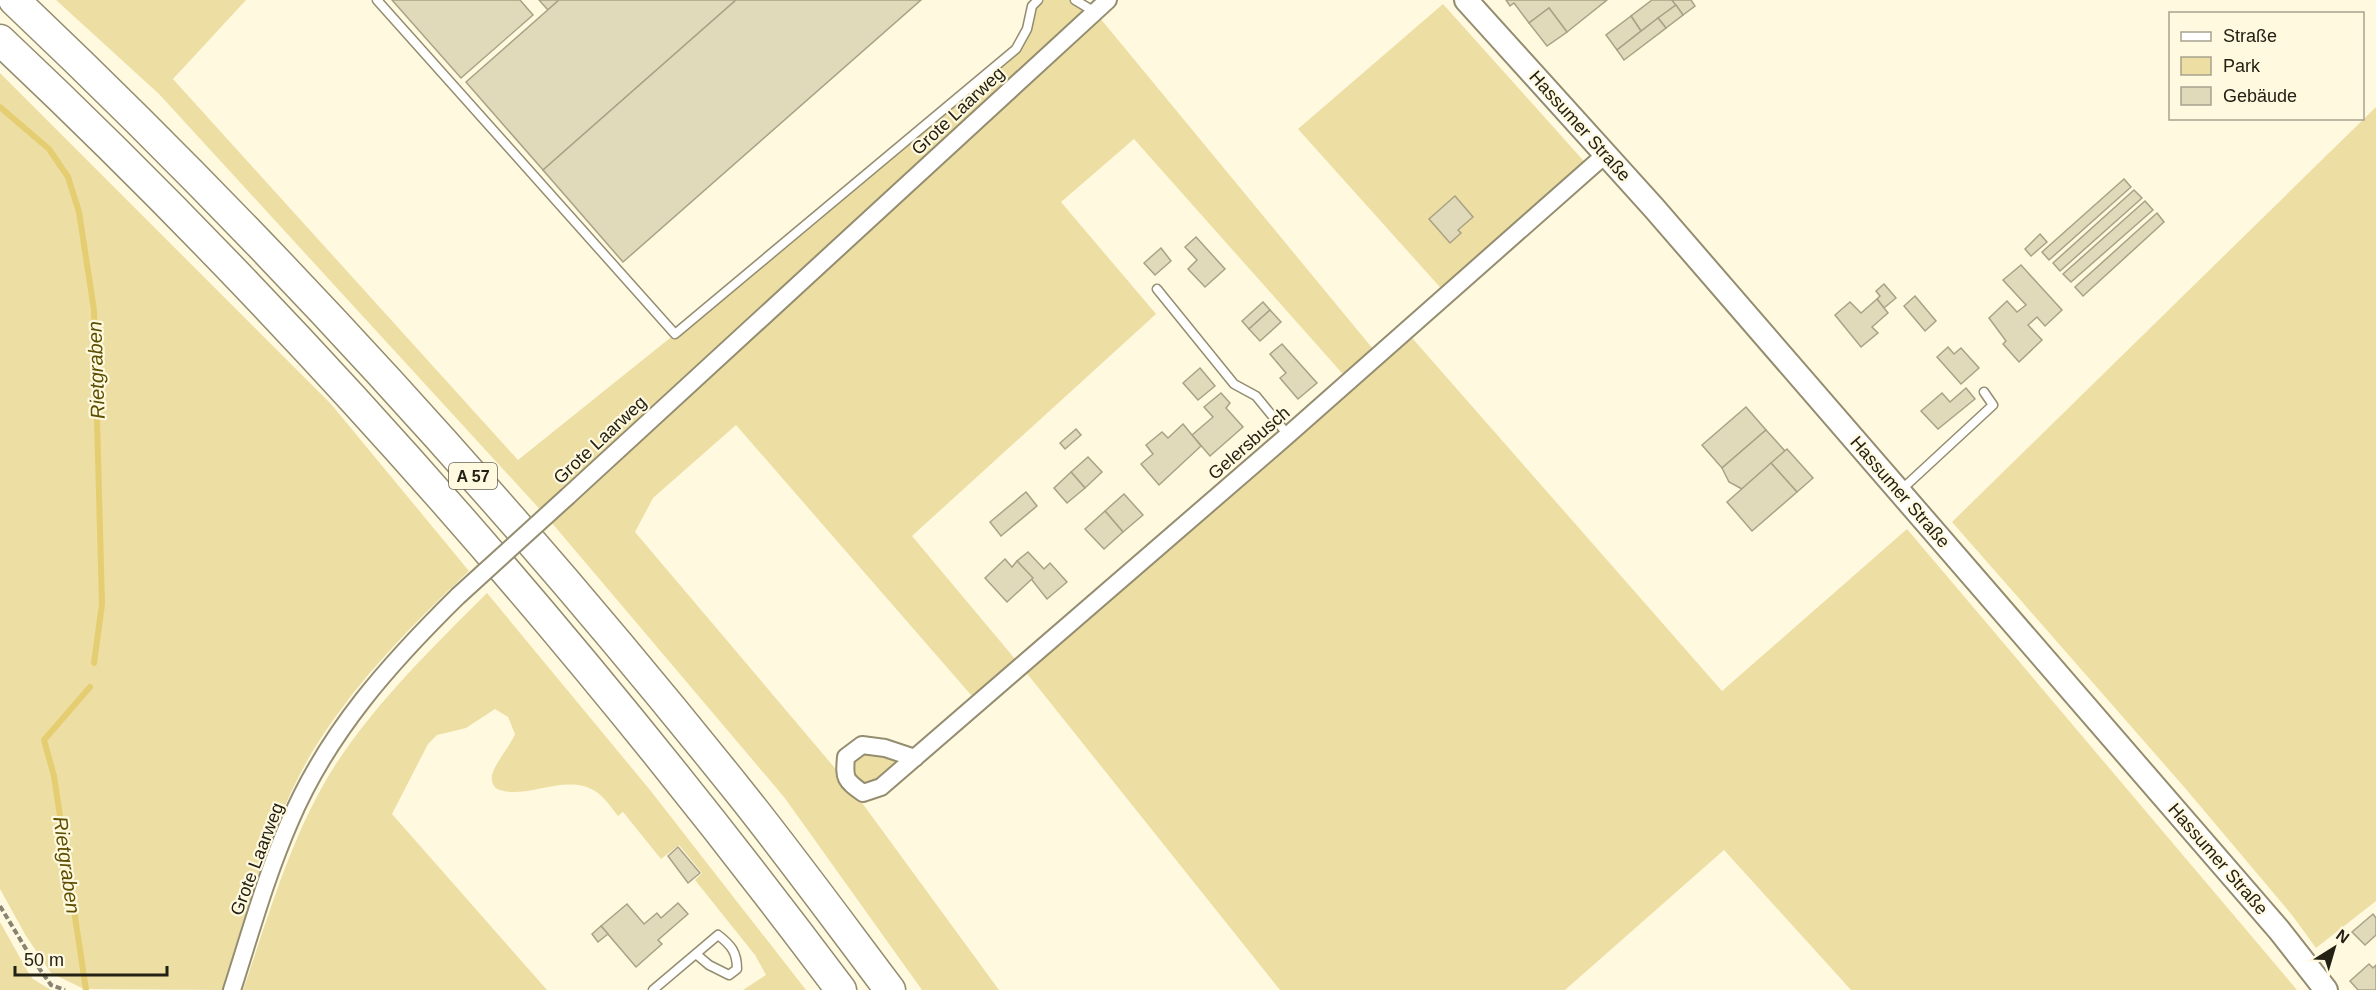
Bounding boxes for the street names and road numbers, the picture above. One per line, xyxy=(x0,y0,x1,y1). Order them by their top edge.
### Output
street label: Grote Laarweg xyxy=(908,63,1008,159)
street label: Hassumer Straße xyxy=(1525,67,1635,185)
street label: Grote Laarweg xyxy=(550,392,650,488)
street label: Gelersbusch xyxy=(1204,402,1294,484)
street label: Hassumer Straße xyxy=(1846,432,1954,552)
road number: A 57 xyxy=(449,463,497,489)
street label: Hassumer Straße xyxy=(2164,799,2272,919)
street label: Grote Laarweg xyxy=(226,800,288,918)

